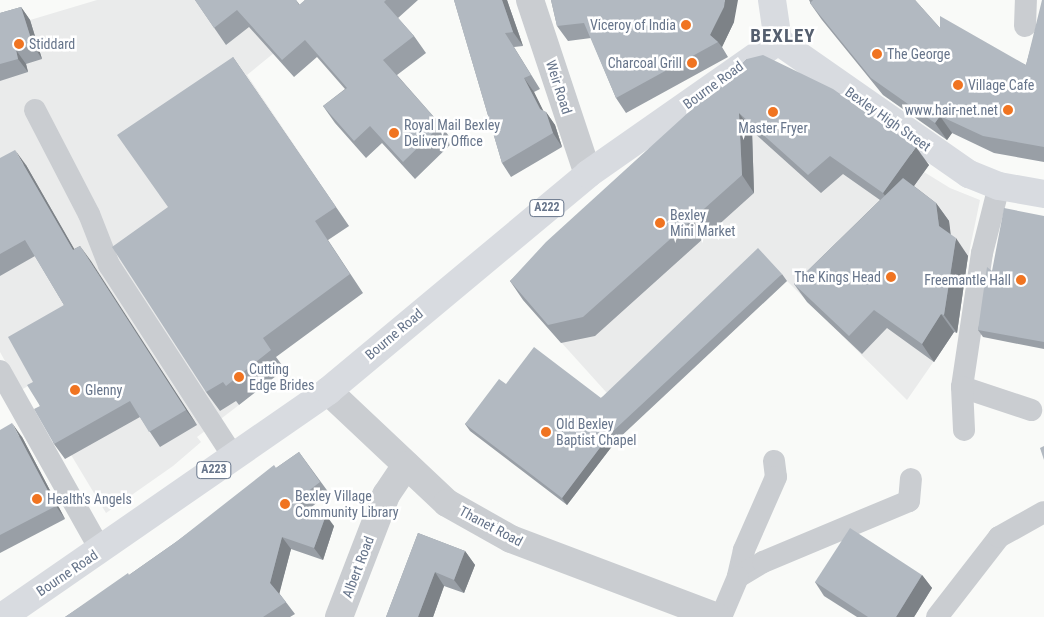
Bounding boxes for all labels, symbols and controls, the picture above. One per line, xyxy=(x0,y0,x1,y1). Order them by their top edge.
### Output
place label: Viceroy of India xyxy=(590,17,676,33)
marker: Viceroy of India xyxy=(680,19,692,31)
district label: BEXLEY xyxy=(750,25,816,47)
place label: Stiddard xyxy=(29,36,75,52)
marker: Stiddard xyxy=(13,38,25,50)
place label: The George xyxy=(887,46,950,62)
marker: The George xyxy=(871,48,883,60)
place label: Charcoal Grill xyxy=(608,55,682,71)
marker: Charcoal Grill xyxy=(686,57,698,69)
street label: Weir Road xyxy=(542,58,576,116)
street label: Bourne Road xyxy=(680,58,746,112)
place label: Village Cafe xyxy=(968,77,1034,93)
marker: Village Cafe xyxy=(952,79,964,91)
street label: Bexley High Street xyxy=(842,83,934,155)
place label: www.hair-net.net xyxy=(905,102,998,118)
marker: www.hair-net.net xyxy=(1002,104,1014,116)
marker: Master Fryer xyxy=(767,106,779,118)
place label: Royal Mail Bexley Delivery Office xyxy=(404,117,500,150)
place label: Master Fryer xyxy=(738,120,808,136)
marker: Royal Mail Bexley Delivery Office xyxy=(388,127,400,139)
road number: A222 xyxy=(528,198,566,218)
place label: Bexley Mini Market xyxy=(670,207,735,240)
marker: Bexley Mini Market xyxy=(654,217,666,229)
place label: The Kings Head xyxy=(794,269,881,285)
marker: The Kings Head xyxy=(885,271,897,283)
place label: Freemantle Hall xyxy=(924,272,1011,288)
marker: Freemantle Hall xyxy=(1015,274,1027,286)
street label: Bourne Road xyxy=(362,305,426,363)
place label: Cutting Edge Brides xyxy=(249,361,314,394)
marker: Cutting Edge Brides xyxy=(233,371,245,383)
place label: Glenny xyxy=(85,382,122,398)
marker: Glenny xyxy=(69,384,81,396)
place label: Old Bexley Baptist Chapel xyxy=(556,416,636,448)
marker: Old Bexley Baptist Chapel xyxy=(540,426,552,438)
road number: A223 xyxy=(195,460,233,480)
place label: Bexley Village Community Library xyxy=(295,488,399,520)
place label: Health's Angels xyxy=(47,491,132,507)
marker: Health's Angels xyxy=(31,493,43,505)
marker: Bexley Village Community Library xyxy=(279,498,291,510)
street label: Thanet Road xyxy=(456,502,526,550)
street label: Albert Road xyxy=(339,534,377,600)
street label: Bourne Road xyxy=(33,546,101,600)

